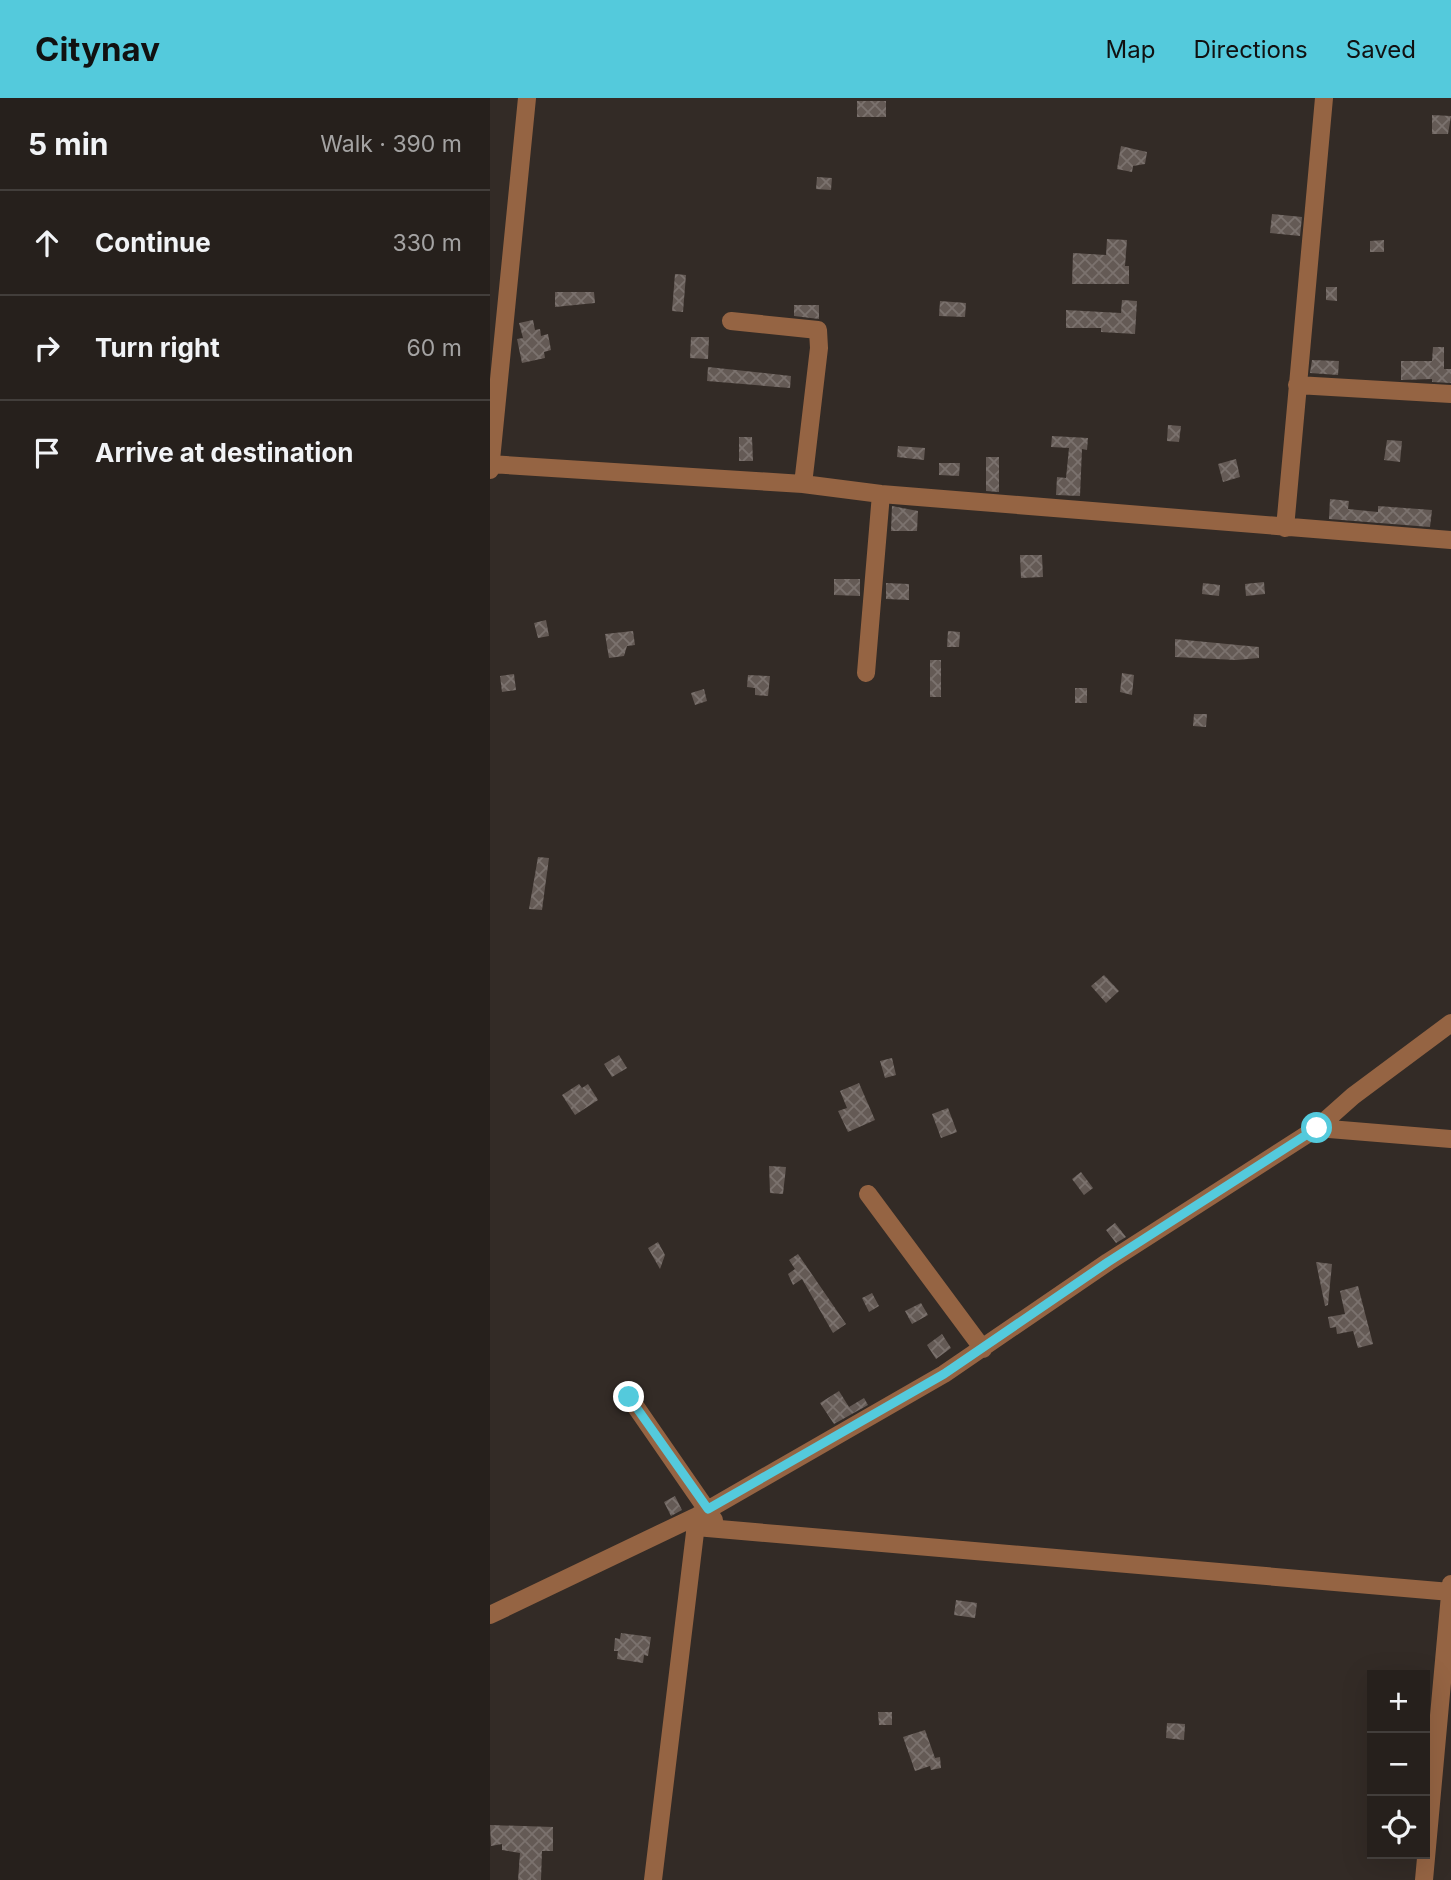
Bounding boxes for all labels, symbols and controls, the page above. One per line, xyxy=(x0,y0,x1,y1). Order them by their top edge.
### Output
text: Citynav xyxy=(35,29,160,69)
text: Map xyxy=(1106,35,1155,64)
text: Directions xyxy=(1193,35,1308,64)
text: Saved xyxy=(1346,35,1416,64)
text: 5 min xyxy=(28,126,108,162)
text: Walk · 390 m xyxy=(320,130,462,158)
icon: ahead xyxy=(28,224,66,262)
text: Continue xyxy=(95,227,211,258)
text: 330 m xyxy=(392,229,462,257)
icon: right xyxy=(28,329,66,367)
text: Turn right xyxy=(95,332,220,363)
text: 60 m xyxy=(407,334,462,362)
icon: arrive xyxy=(28,434,66,472)
text: Arrive at destination xyxy=(95,437,354,468)
route start xyxy=(1301,1112,1332,1143)
route end xyxy=(613,1381,644,1412)
map controls xyxy=(1367,1670,1430,1859)
button: + xyxy=(1367,1670,1430,1733)
button: − xyxy=(1367,1733,1430,1796)
button: locate xyxy=(1367,1796,1430,1859)

